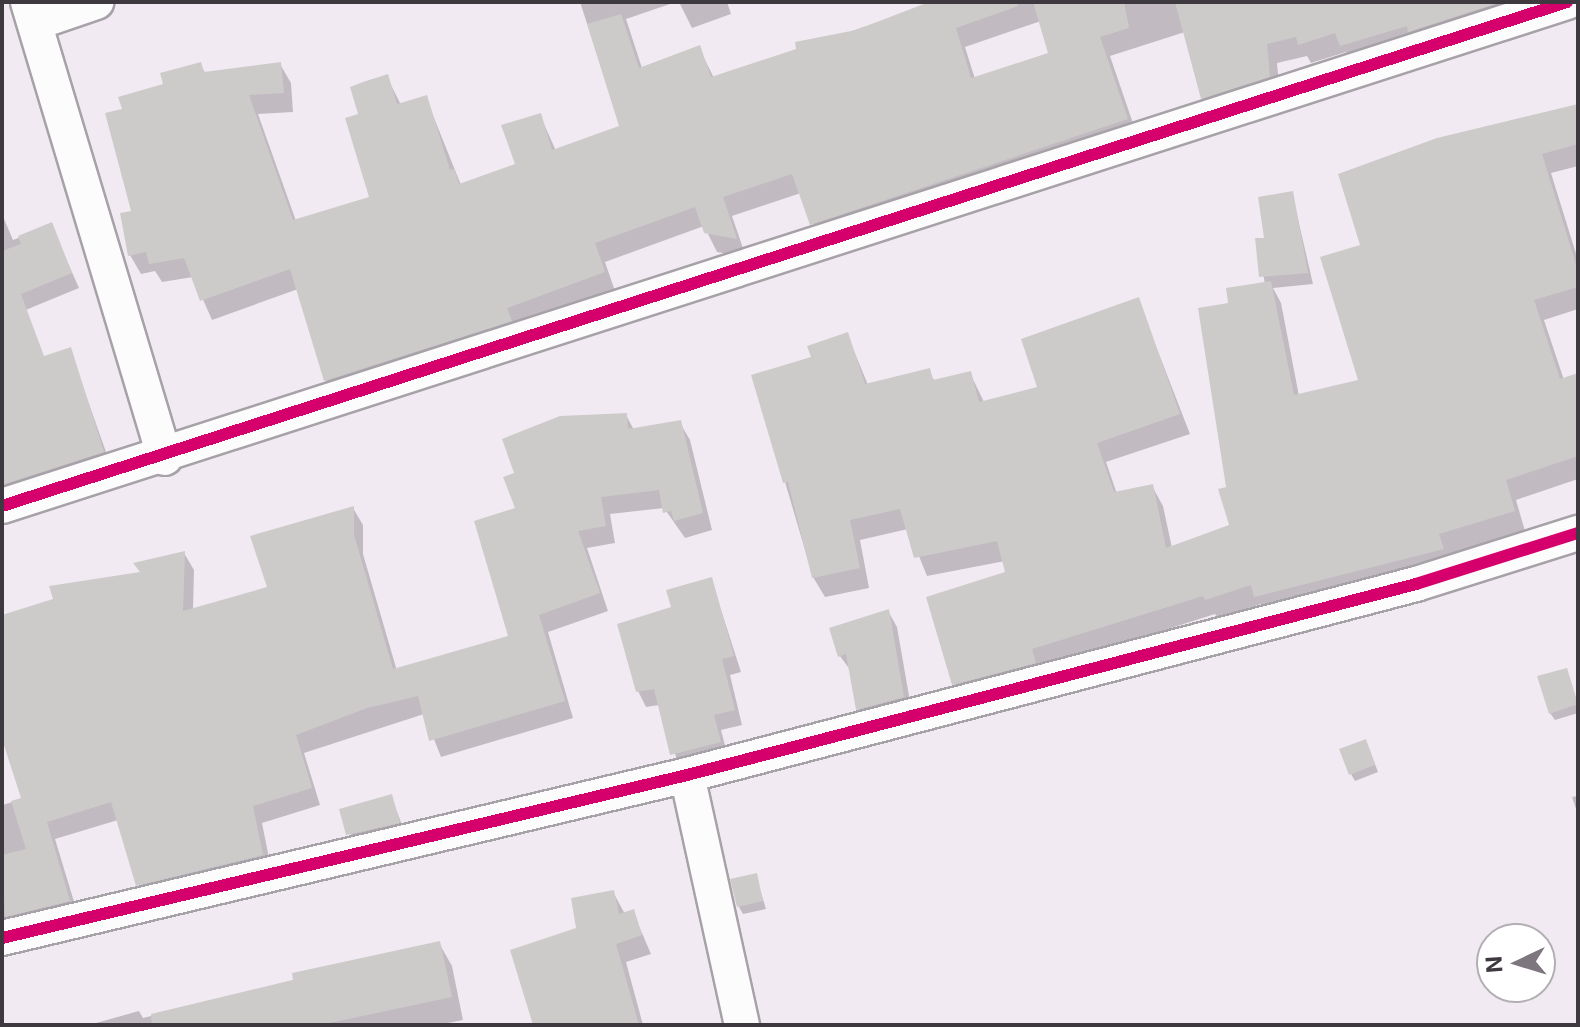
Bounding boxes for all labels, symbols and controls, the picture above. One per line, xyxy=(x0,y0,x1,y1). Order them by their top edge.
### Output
north arrow xyxy=(1476,923,1556,1003)
text: N xyxy=(1481,955,1508,974)

